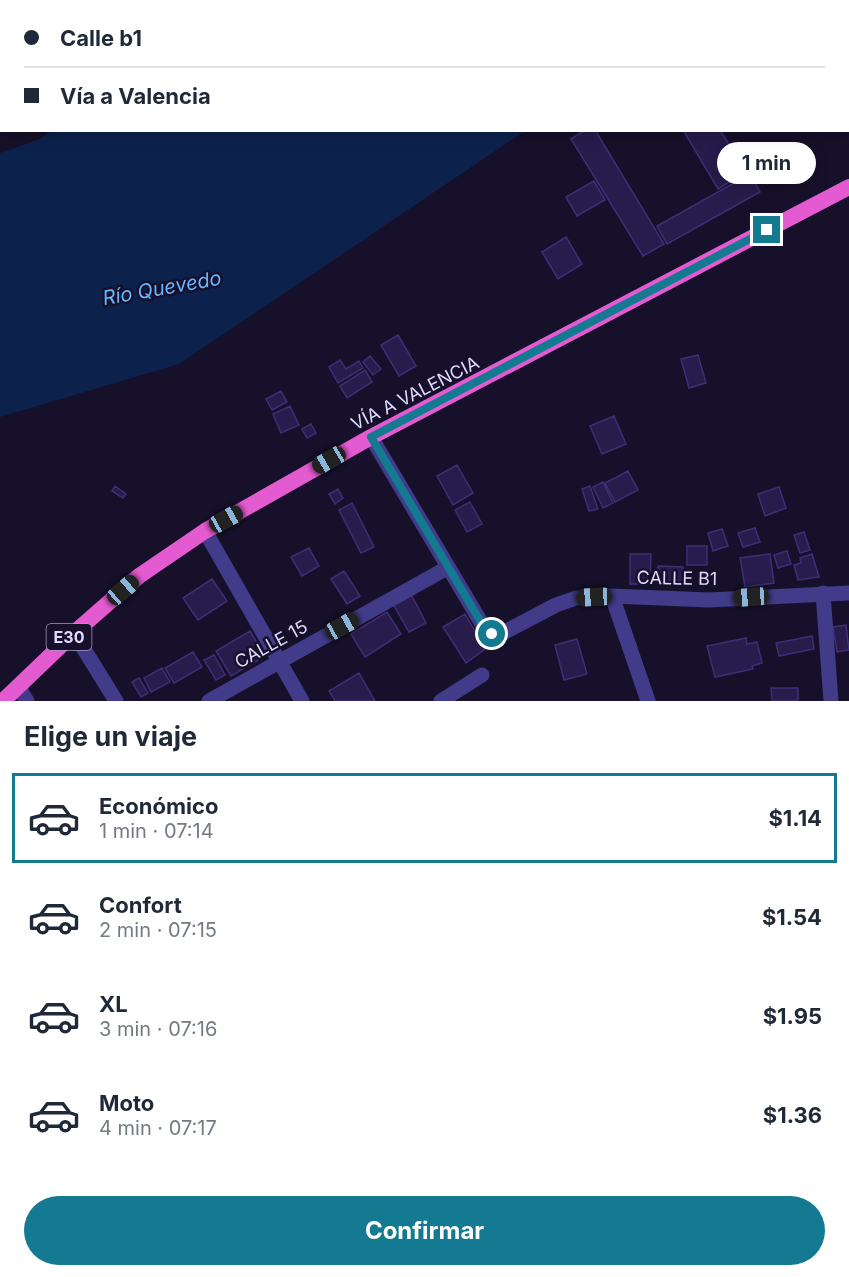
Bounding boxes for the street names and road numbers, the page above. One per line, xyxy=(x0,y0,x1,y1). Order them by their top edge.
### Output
street label: VÍA A VALENCIA xyxy=(347,351,482,434)
street label: CALLE B1 xyxy=(637,567,717,589)
street label: CALLE 15 xyxy=(231,615,311,673)
road number: E30 xyxy=(46,624,92,650)

